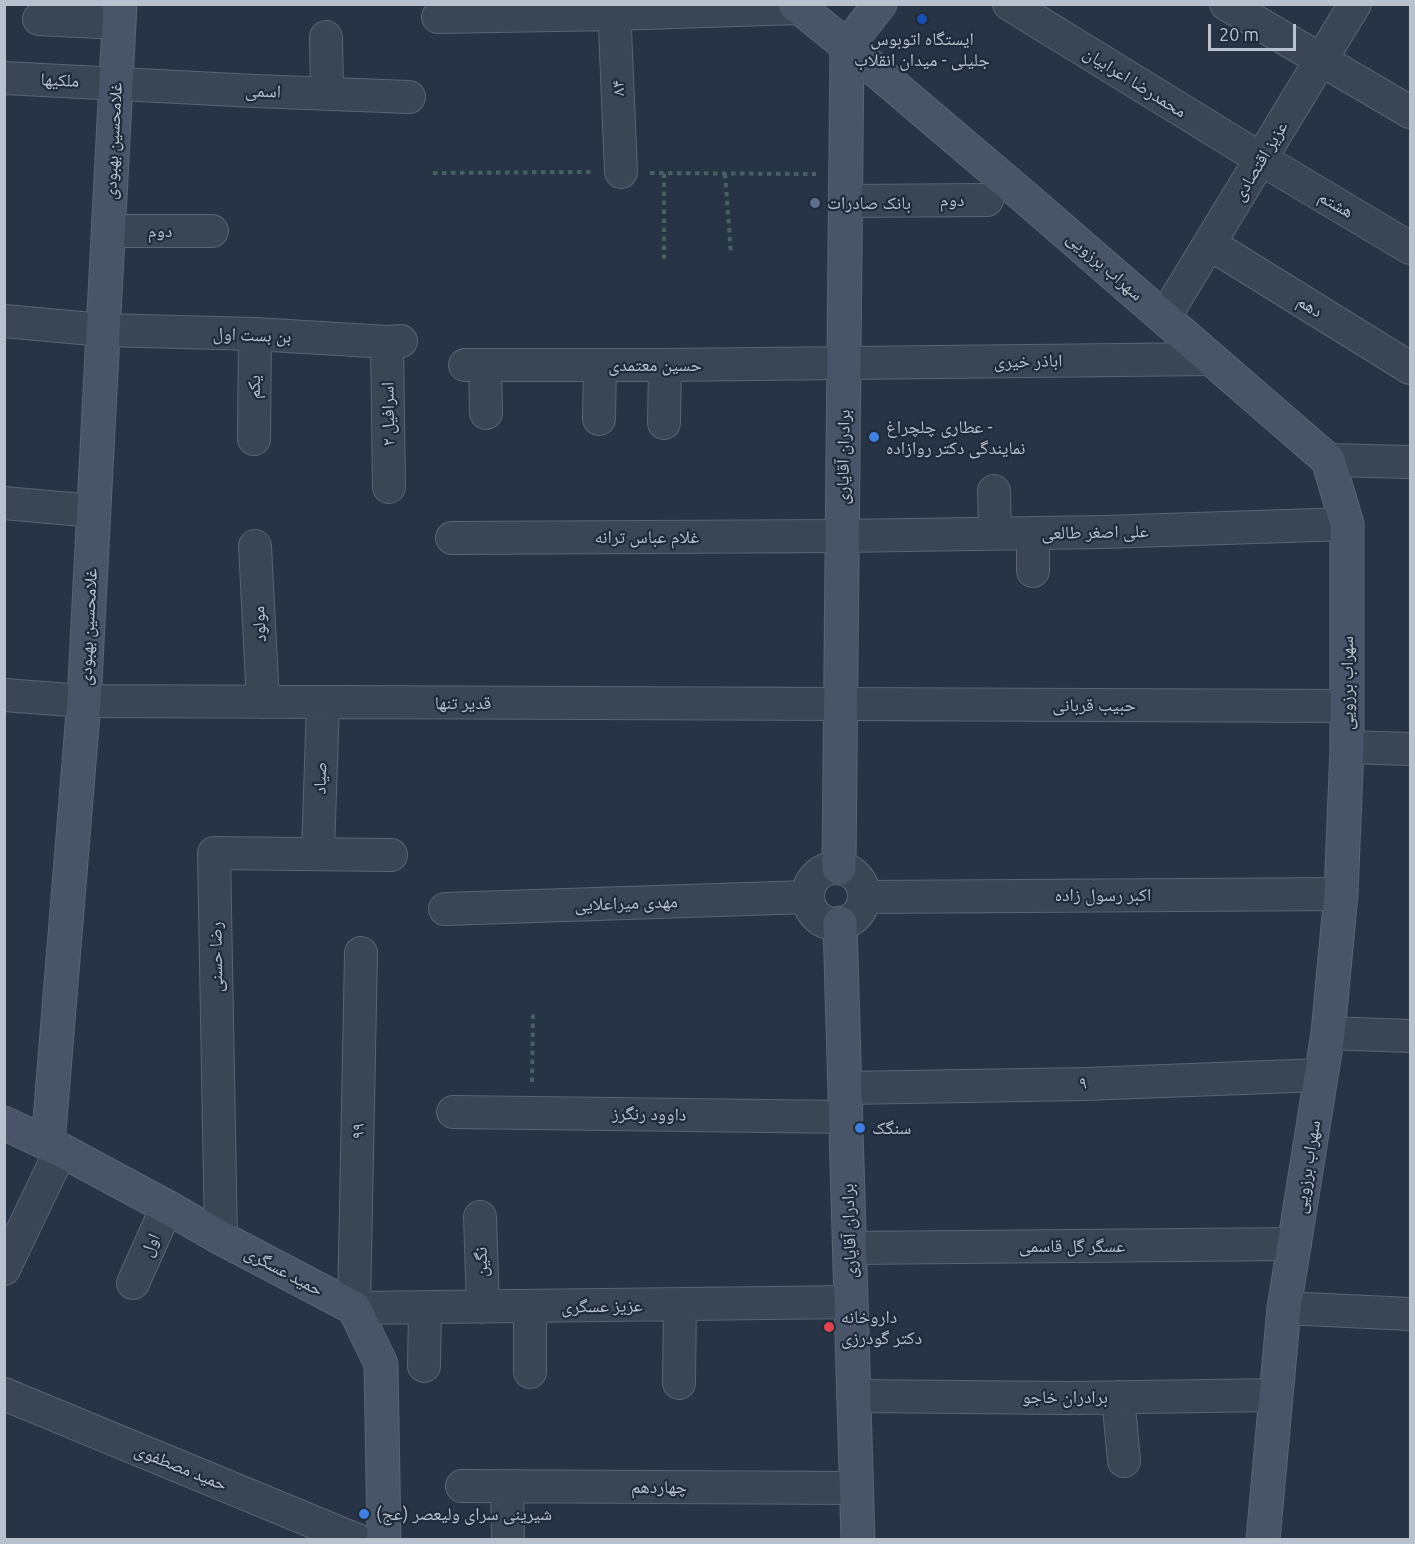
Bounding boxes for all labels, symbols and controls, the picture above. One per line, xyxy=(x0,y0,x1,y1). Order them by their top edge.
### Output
marker: ایستگاه اتوبوس جلیلی - میدان انقلاب xyxy=(915,12,929,26)
scale bar xyxy=(1211,12,1300,50)
text: 20 m xyxy=(1219,24,1259,44)
place label: ایستگاه اتوبوس جلیلی - میدان انقلاب xyxy=(854,28,990,70)
street label: محمدرضا اعرابیان xyxy=(1079,42,1191,122)
street label: ملکیها xyxy=(40,68,80,92)
street label: ۸۴ xyxy=(607,79,629,97)
street label: اسمی xyxy=(245,80,281,102)
street label: غلامحسین بهبودی xyxy=(99,82,127,200)
street label: عزیز اقتصادی xyxy=(1228,117,1292,205)
street label: هشتم xyxy=(1315,185,1357,223)
street label: دوم xyxy=(940,189,964,211)
place label: بانک صادرات xyxy=(827,192,911,214)
marker: بانک صادرات xyxy=(808,196,822,210)
street label: دوم xyxy=(148,220,172,242)
street label: سهراب برزویی xyxy=(1062,227,1148,305)
street label: دهم xyxy=(1293,290,1327,322)
street label: بن بست اول xyxy=(212,323,292,347)
street label: اباذر خیری xyxy=(993,350,1063,372)
street label: حسین معتمدی xyxy=(608,354,702,376)
street label: یکم xyxy=(243,375,265,399)
street label: اسرافیل ۲ xyxy=(377,382,399,446)
street label: برادران آقایاری xyxy=(831,409,855,505)
place label: عطاری چلچراغ - نمایندگی دکتر روازاده xyxy=(886,416,1025,458)
marker: عطاری چلچراغ - نمایندگی دکتر روازاده xyxy=(867,430,881,444)
street label: علی اصغر طالعی xyxy=(1041,520,1149,544)
street label: غلام عباس ترانه xyxy=(594,526,700,548)
street label: غلامحسین بهبودی xyxy=(74,568,102,686)
street label: مولود xyxy=(247,605,271,643)
street label: سهراب برزویی xyxy=(1336,636,1358,730)
street label: قدیر تنها xyxy=(435,692,491,714)
street label: حبیب قربانی xyxy=(1052,694,1136,716)
street label: صیاد xyxy=(309,761,331,795)
street label: اکبر رسول زاده xyxy=(1055,884,1151,906)
street label: مهدی میراعلایی xyxy=(574,890,678,916)
street label: رضا حسنی xyxy=(205,921,227,993)
street label: ۹ xyxy=(1079,1072,1087,1094)
street label: داوود رنگرز xyxy=(612,1103,686,1125)
place label: سنگک xyxy=(872,1117,911,1139)
street label: سهراب برزویی xyxy=(1289,1119,1325,1215)
marker: سنگک xyxy=(853,1121,867,1135)
street label: ۹۹ xyxy=(347,1123,369,1139)
street label: برادران آقایاری xyxy=(837,1183,861,1279)
street label: اول xyxy=(135,1230,165,1260)
street label: عسگر گل قاسمی xyxy=(1019,1235,1125,1257)
street label: حمید عسگری xyxy=(241,1241,327,1301)
street label: نگین xyxy=(470,1247,492,1277)
street label: عزیز عسگری xyxy=(561,1294,643,1318)
place label: داروخانه دکتر گودرزی xyxy=(841,1306,922,1348)
marker: داروخانه دکتر گودرزی xyxy=(822,1320,836,1334)
street label: برادران خاجو xyxy=(1022,1386,1108,1408)
street label: حمید مصطفوی xyxy=(131,1439,231,1495)
street label: چهاردهم xyxy=(631,1476,687,1498)
place label: شیرینی سرای ولیعصر (عج) xyxy=(376,1503,552,1525)
marker: شیرینی سرای ولیعصر (عج) xyxy=(357,1507,371,1521)

